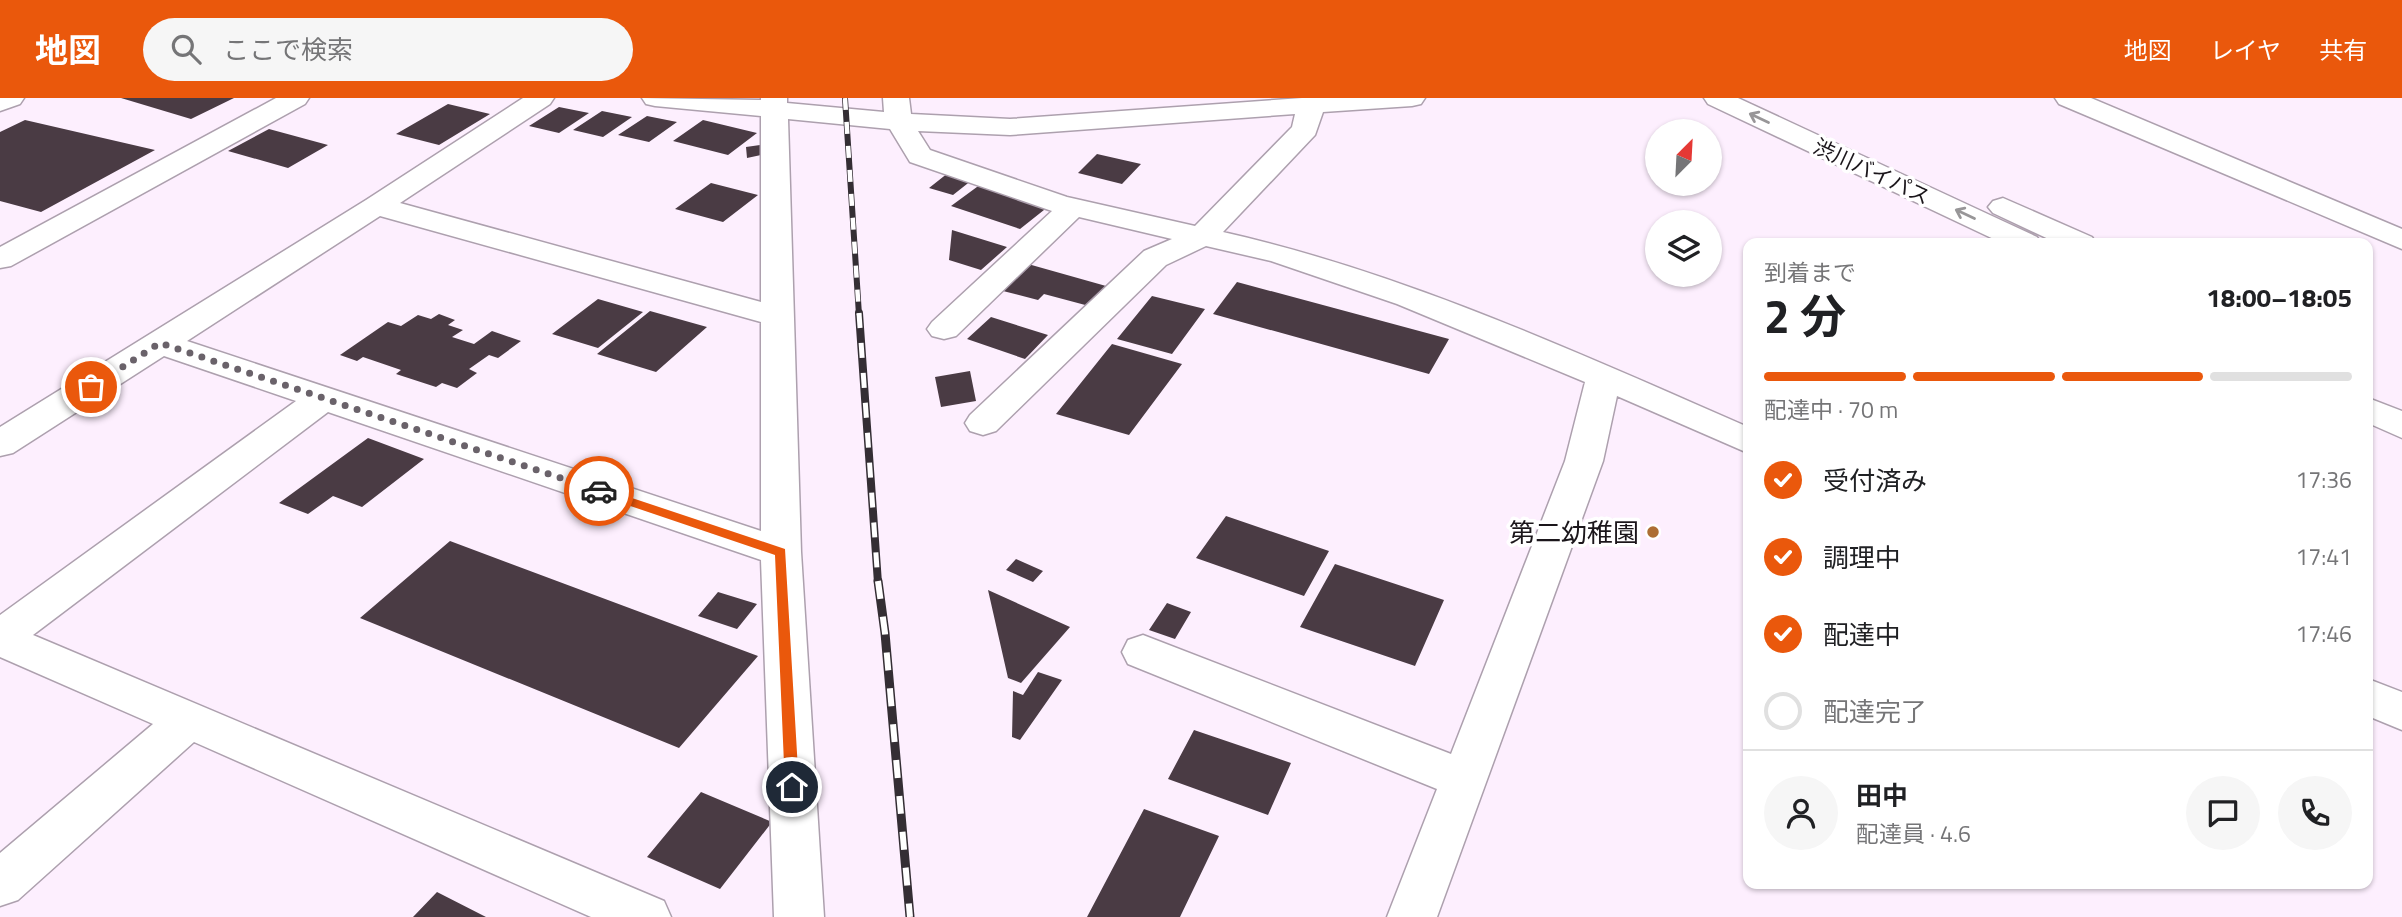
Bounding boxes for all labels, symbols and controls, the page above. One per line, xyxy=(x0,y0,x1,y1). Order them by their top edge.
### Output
search box xyxy=(143,18,633,81)
text: 地図 xyxy=(35,25,101,75)
icon: search xyxy=(167,30,205,68)
text: ここで検索 xyxy=(223,30,353,69)
text: 地図 xyxy=(2124,32,2172,68)
text: レイヤ xyxy=(2210,32,2281,68)
text: 共有 xyxy=(2319,32,2367,68)
one-way arrow xyxy=(1749,110,1770,124)
north arrow xyxy=(1645,119,1722,196)
map controls xyxy=(1645,119,1722,287)
street label: 渋川バイパス xyxy=(1808,130,1936,212)
one-way arrow xyxy=(1954,207,1976,220)
button: layers xyxy=(1645,210,1722,287)
text: 到着まで xyxy=(1764,255,1856,290)
text: 18:00–18:05 xyxy=(2206,278,2352,317)
text: 2 分 xyxy=(1764,281,1846,351)
pin xyxy=(61,357,121,417)
icon: bag xyxy=(72,368,110,406)
text: 配達中 · 70 m xyxy=(1764,392,1898,427)
courier xyxy=(564,456,634,526)
icon: check xyxy=(1764,461,1802,499)
text: 受付済み xyxy=(1823,461,1927,500)
text: 17:36 xyxy=(2295,462,2352,497)
icon: car xyxy=(580,472,618,510)
place label: 第二幼稚園 xyxy=(1509,513,1639,552)
marker: 第二幼稚園 xyxy=(1645,524,1661,540)
icon: check xyxy=(1764,538,1802,576)
text: 調理中 xyxy=(1823,538,1901,577)
text: 17:41 xyxy=(2295,539,2352,574)
icon: check xyxy=(1764,615,1802,653)
text: 配達中 xyxy=(1823,615,1901,654)
text: 17:46 xyxy=(2295,616,2352,651)
text: 配達完了 xyxy=(1823,692,1927,731)
pin xyxy=(762,757,822,817)
icon: home xyxy=(773,768,811,806)
button: person xyxy=(1764,776,1838,850)
text: 田中 xyxy=(1856,776,1908,815)
button: chat xyxy=(2186,776,2260,850)
button: phone xyxy=(2278,776,2352,850)
text: 配達員 · 4.6 xyxy=(1856,816,1971,851)

